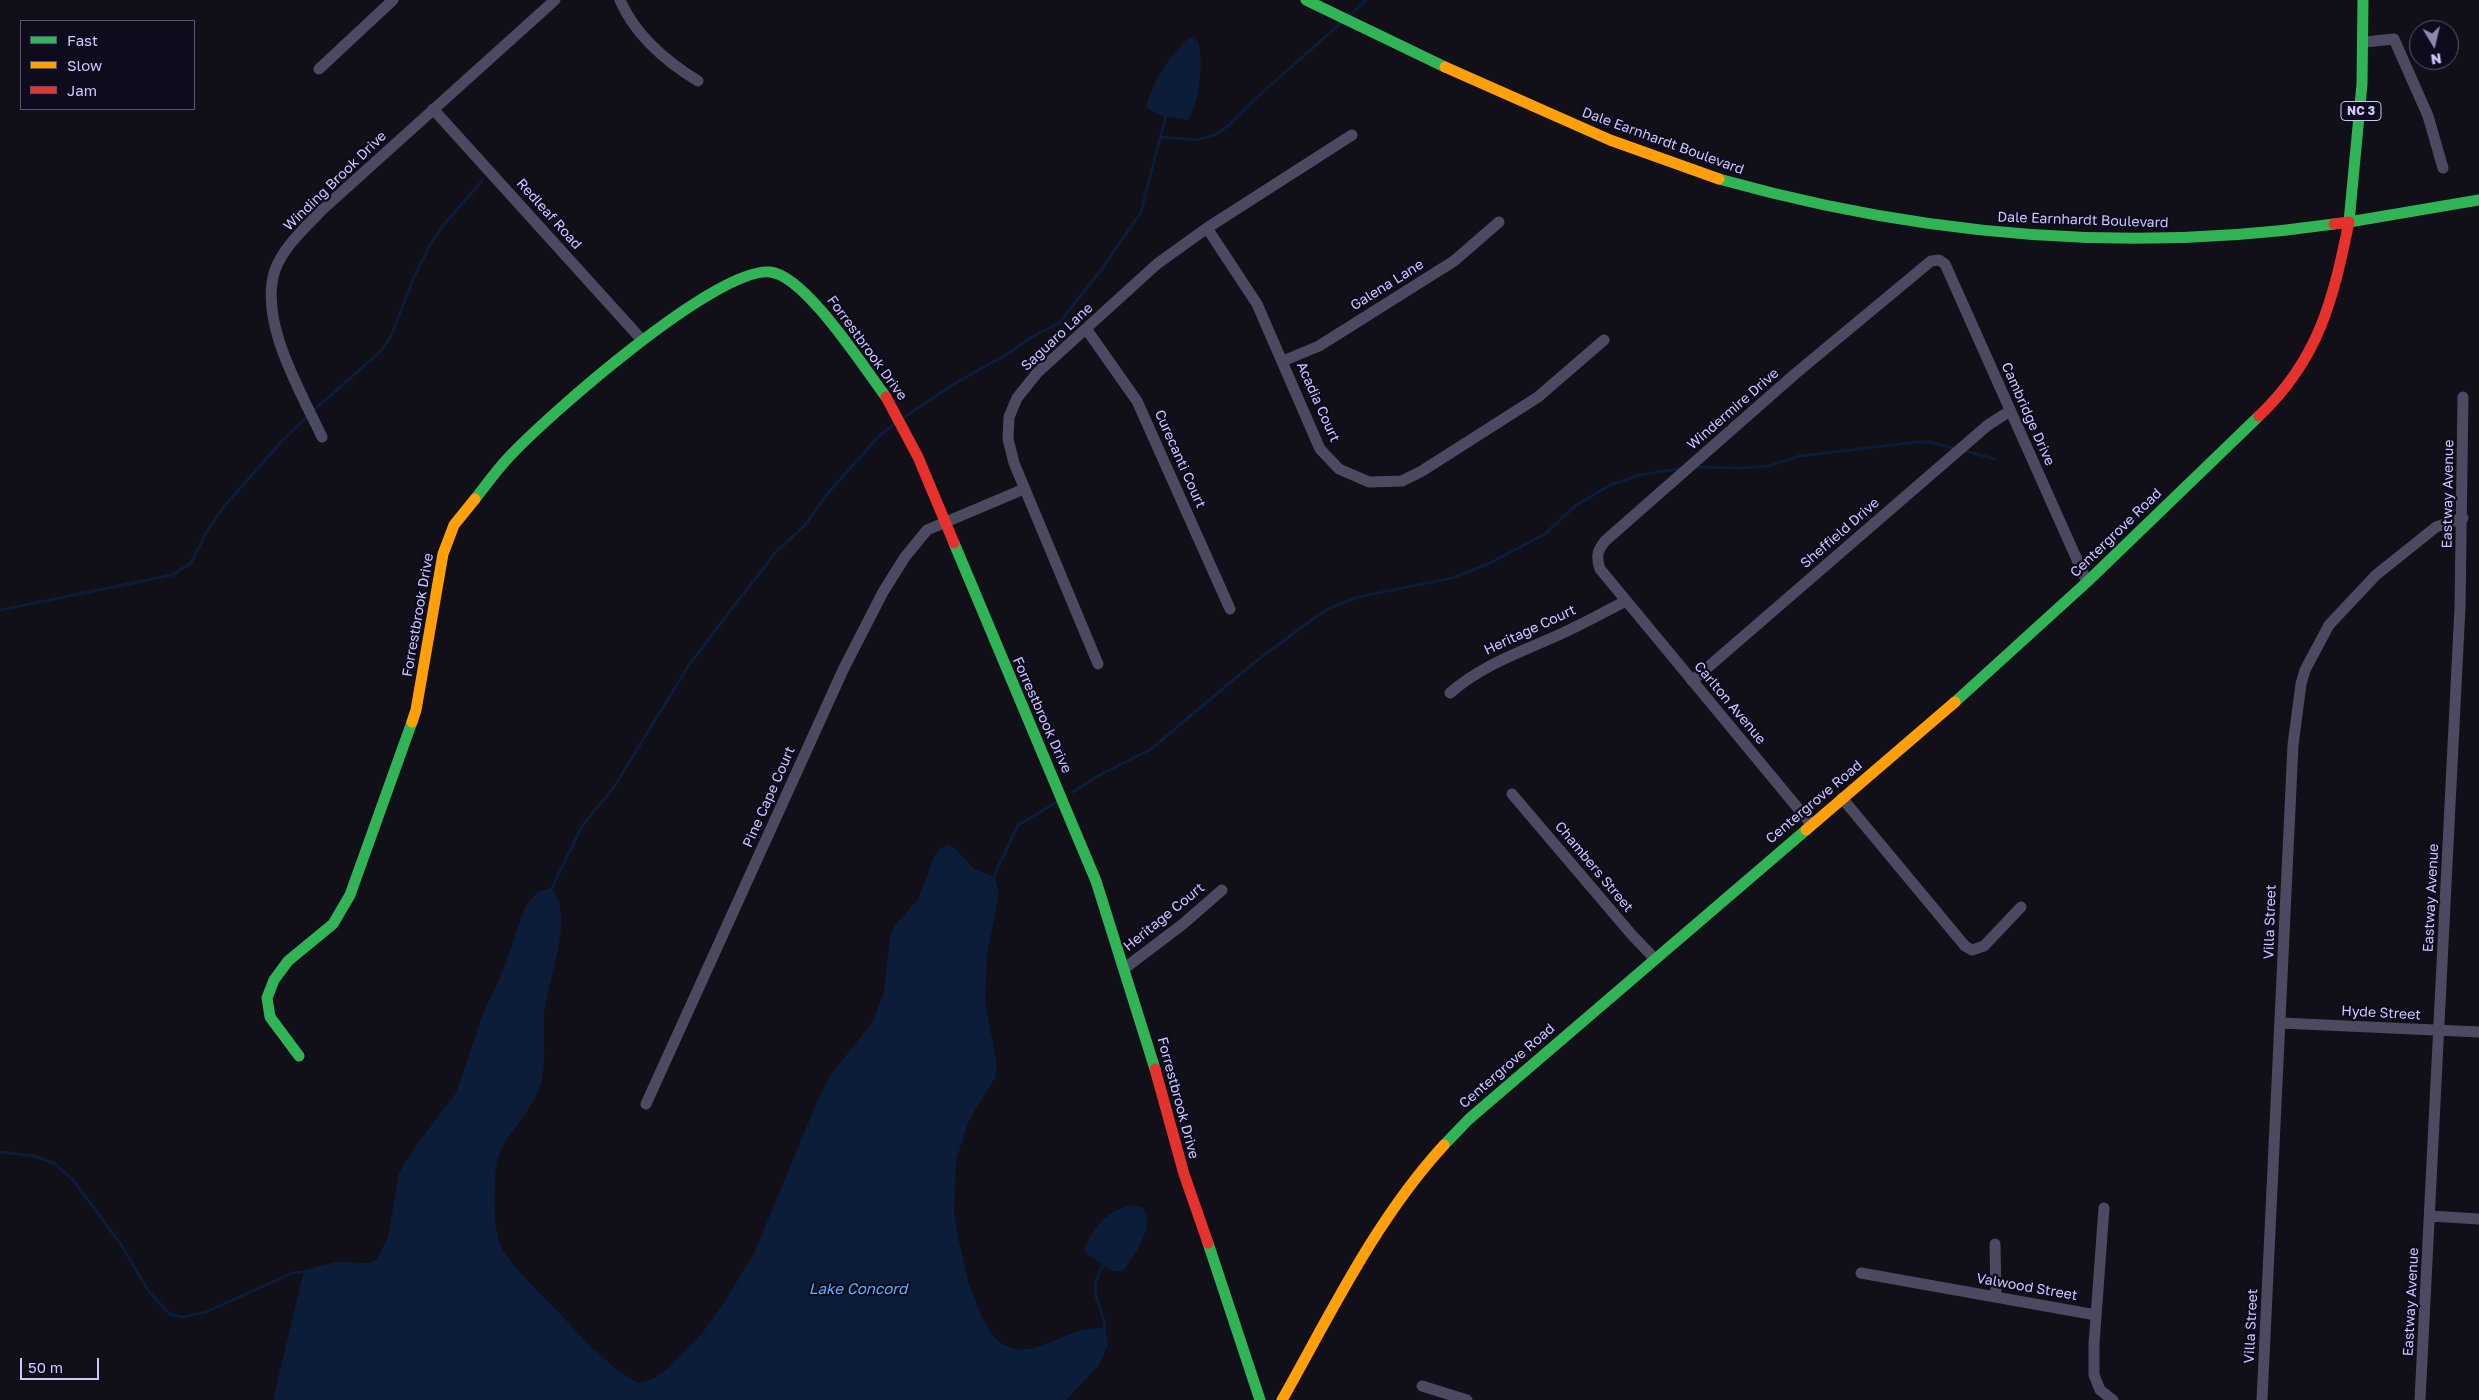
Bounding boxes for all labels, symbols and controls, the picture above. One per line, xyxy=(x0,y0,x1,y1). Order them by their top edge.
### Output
legend xyxy=(20,20,195,110)
north arrow xyxy=(2409,20,2459,70)
text: Fast xyxy=(67,31,98,49)
text: N xyxy=(2430,50,2443,69)
text: Slow xyxy=(67,56,102,74)
text: Jam xyxy=(67,81,97,99)
road number: NC 3 xyxy=(2341,102,2381,120)
street label: Dale Earnhardt Boulevard xyxy=(1580,104,1746,178)
street label: Winding Brook Drive xyxy=(280,128,390,234)
street label: Redleaf Road xyxy=(513,175,585,253)
street label: Dale Earnhardt Boulevard xyxy=(1997,209,2169,231)
street label: Galena Lane xyxy=(1347,256,1427,314)
street label: Forrestbrook Drive xyxy=(823,292,911,404)
street label: Saguaro Lane xyxy=(1018,300,1096,374)
street label: Acadia Court xyxy=(1293,359,1343,445)
street label: Cambridge Drive xyxy=(1998,360,2058,468)
street label: Windermire Drive xyxy=(1684,365,1782,453)
street label: Curecanti Court xyxy=(1151,407,1209,511)
street label: Eastway Avenue xyxy=(2439,439,2457,549)
street label: Centergrove Road xyxy=(2067,485,2165,581)
street label: Sheffield Drive xyxy=(1797,494,1883,572)
street label: Forrestbrook Drive xyxy=(399,552,437,678)
street label: Heritage Court xyxy=(1481,601,1579,659)
street label: Forrestbrook Drive xyxy=(1009,654,1075,776)
street label: Carlton Avenue xyxy=(1691,658,1769,748)
street label: Pine Cape Court xyxy=(739,744,799,850)
street label: Centergrove Road xyxy=(1762,757,1866,847)
street label: Chambers Street xyxy=(1551,818,1637,916)
street label: Eastway Avenue xyxy=(2420,843,2442,953)
street label: Heritage Court xyxy=(1120,879,1208,955)
street label: Villa Street xyxy=(2260,884,2280,960)
street label: Hyde Street xyxy=(2341,1003,2421,1023)
street label: Centergrove Road xyxy=(1456,1020,1558,1112)
street label: Forrestbrook Drive xyxy=(1154,1035,1202,1161)
street label: Eastway Avenue xyxy=(2400,1247,2422,1357)
street label: Valwood Street xyxy=(1975,1270,2079,1304)
water label: Lake Concord xyxy=(809,1280,907,1298)
street label: Villa Street xyxy=(2241,1288,2261,1364)
scale bar xyxy=(22,1348,101,1380)
text: 50 m xyxy=(28,1358,63,1376)

